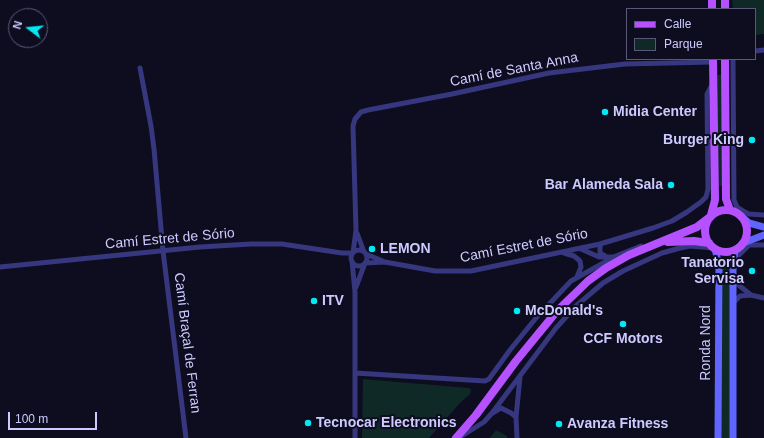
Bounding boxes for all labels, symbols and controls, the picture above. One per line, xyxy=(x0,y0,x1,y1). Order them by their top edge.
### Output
north arrow xyxy=(8,8,48,48)
legend xyxy=(626,8,756,60)
text: Calle xyxy=(664,17,691,31)
text: N xyxy=(11,19,24,30)
text: Parque xyxy=(664,37,703,51)
street label: Camí de Santa Anna xyxy=(449,49,579,91)
place label: Midia Center xyxy=(613,104,697,120)
marker: Midia Center xyxy=(600,107,610,117)
place label: Burger King xyxy=(663,132,744,148)
marker: Burger King xyxy=(747,135,757,145)
place label: Bar Alameda Sala xyxy=(545,177,663,193)
marker: Bar Alameda Sala xyxy=(666,180,676,190)
street label: Camí Estret de Sório xyxy=(105,225,235,253)
street label: Camí Estret de Sório xyxy=(459,225,589,267)
place label: LEMON xyxy=(380,241,431,257)
marker: LEMON xyxy=(367,244,377,254)
place label: Tanatorio Servisa xyxy=(681,255,744,288)
marker: Tanatorio Servisa xyxy=(747,266,757,276)
street label: Camí Braçal de Ferran xyxy=(170,272,204,414)
place label: ITV xyxy=(322,293,344,309)
marker: ITV xyxy=(309,296,319,306)
place label: McDonald's xyxy=(525,303,603,319)
street label: Ronda Nord xyxy=(698,305,714,381)
marker: McDonald's xyxy=(512,306,522,316)
marker: CCF Motors xyxy=(618,319,628,329)
place label: CCF Motors xyxy=(583,331,663,347)
scale bar xyxy=(10,404,99,430)
text: 100 m xyxy=(15,412,48,426)
place label: Tecnocar Electronics xyxy=(316,415,457,431)
place label: Avanza Fitness xyxy=(567,416,668,432)
marker: Tecnocar Electronics xyxy=(303,418,313,428)
marker: Avanza Fitness xyxy=(554,419,564,429)

